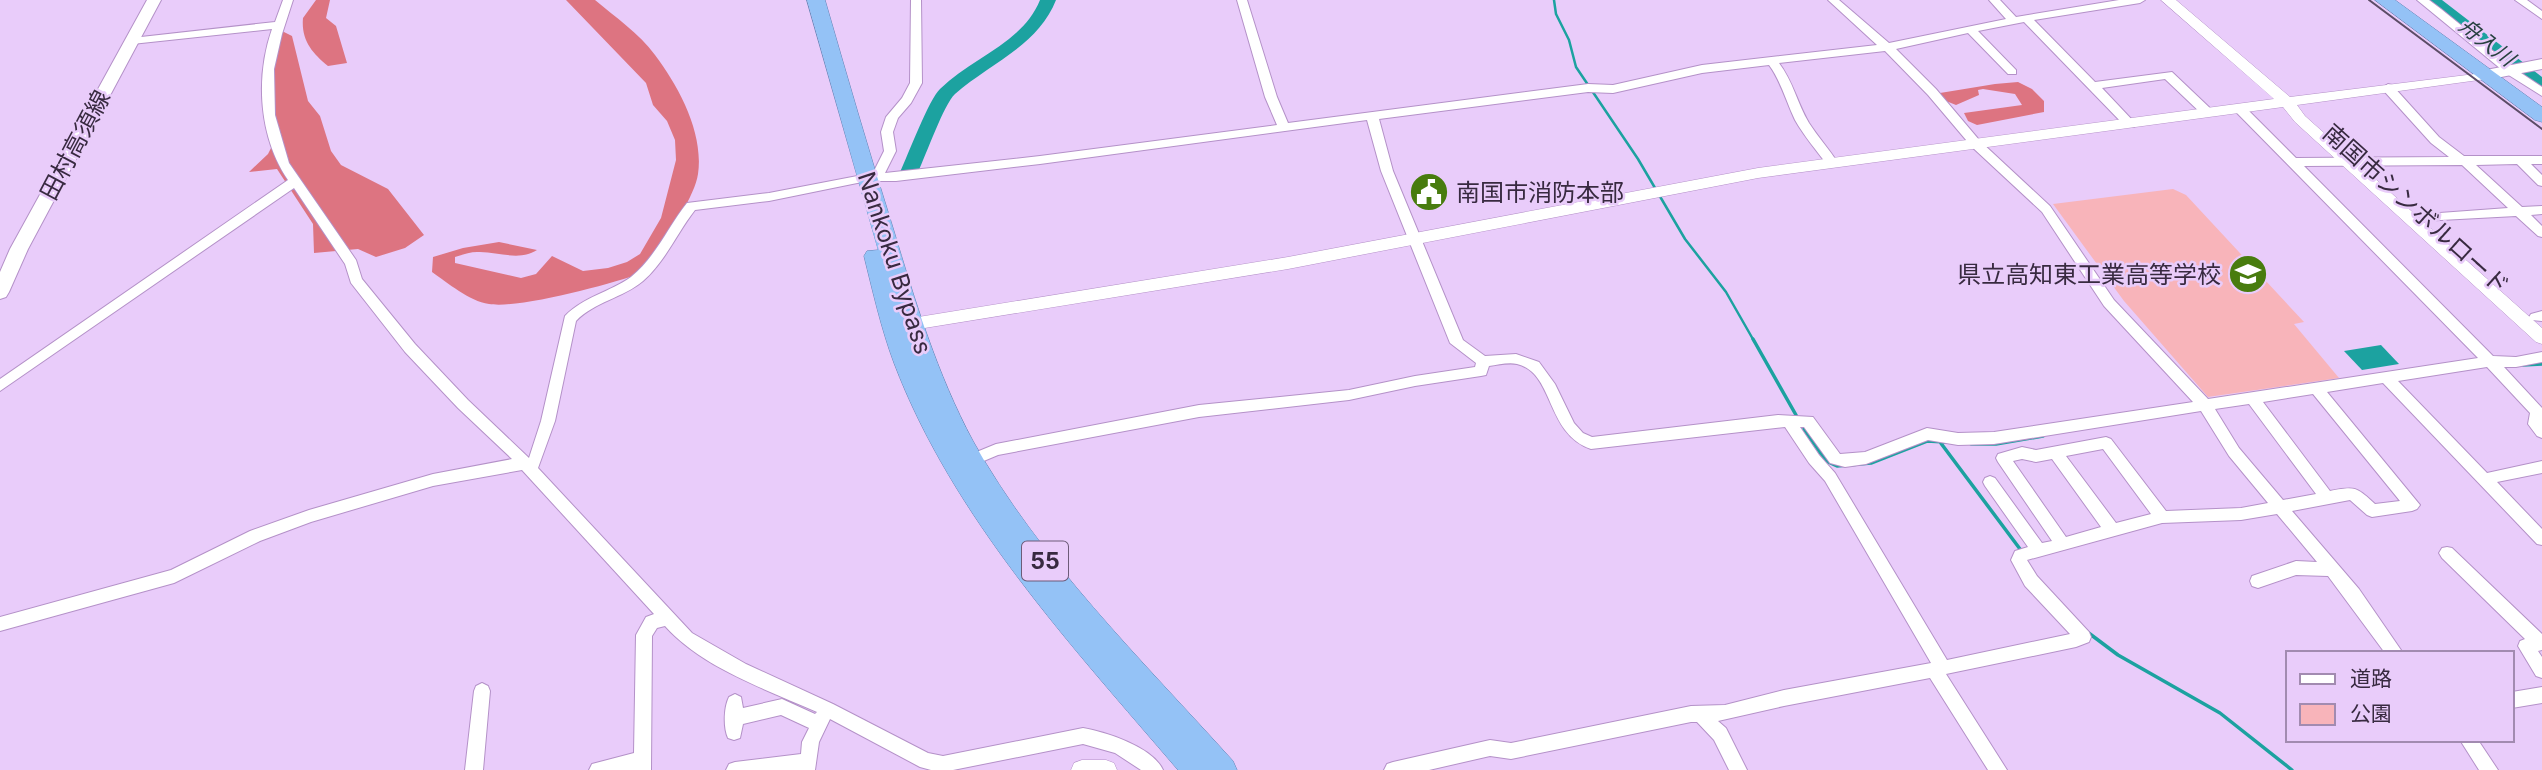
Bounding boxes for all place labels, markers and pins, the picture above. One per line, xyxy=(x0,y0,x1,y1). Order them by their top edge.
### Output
public building icon: 南国市消防本部 xyxy=(1408,171,1450,213)
place label: 南国市消防本部 xyxy=(1456,178,1624,207)
school or university icon: 県立高知東工業高等学校 xyxy=(2227,253,2269,295)
place label: 県立高知東工業高等学校 xyxy=(1957,260,2221,289)

